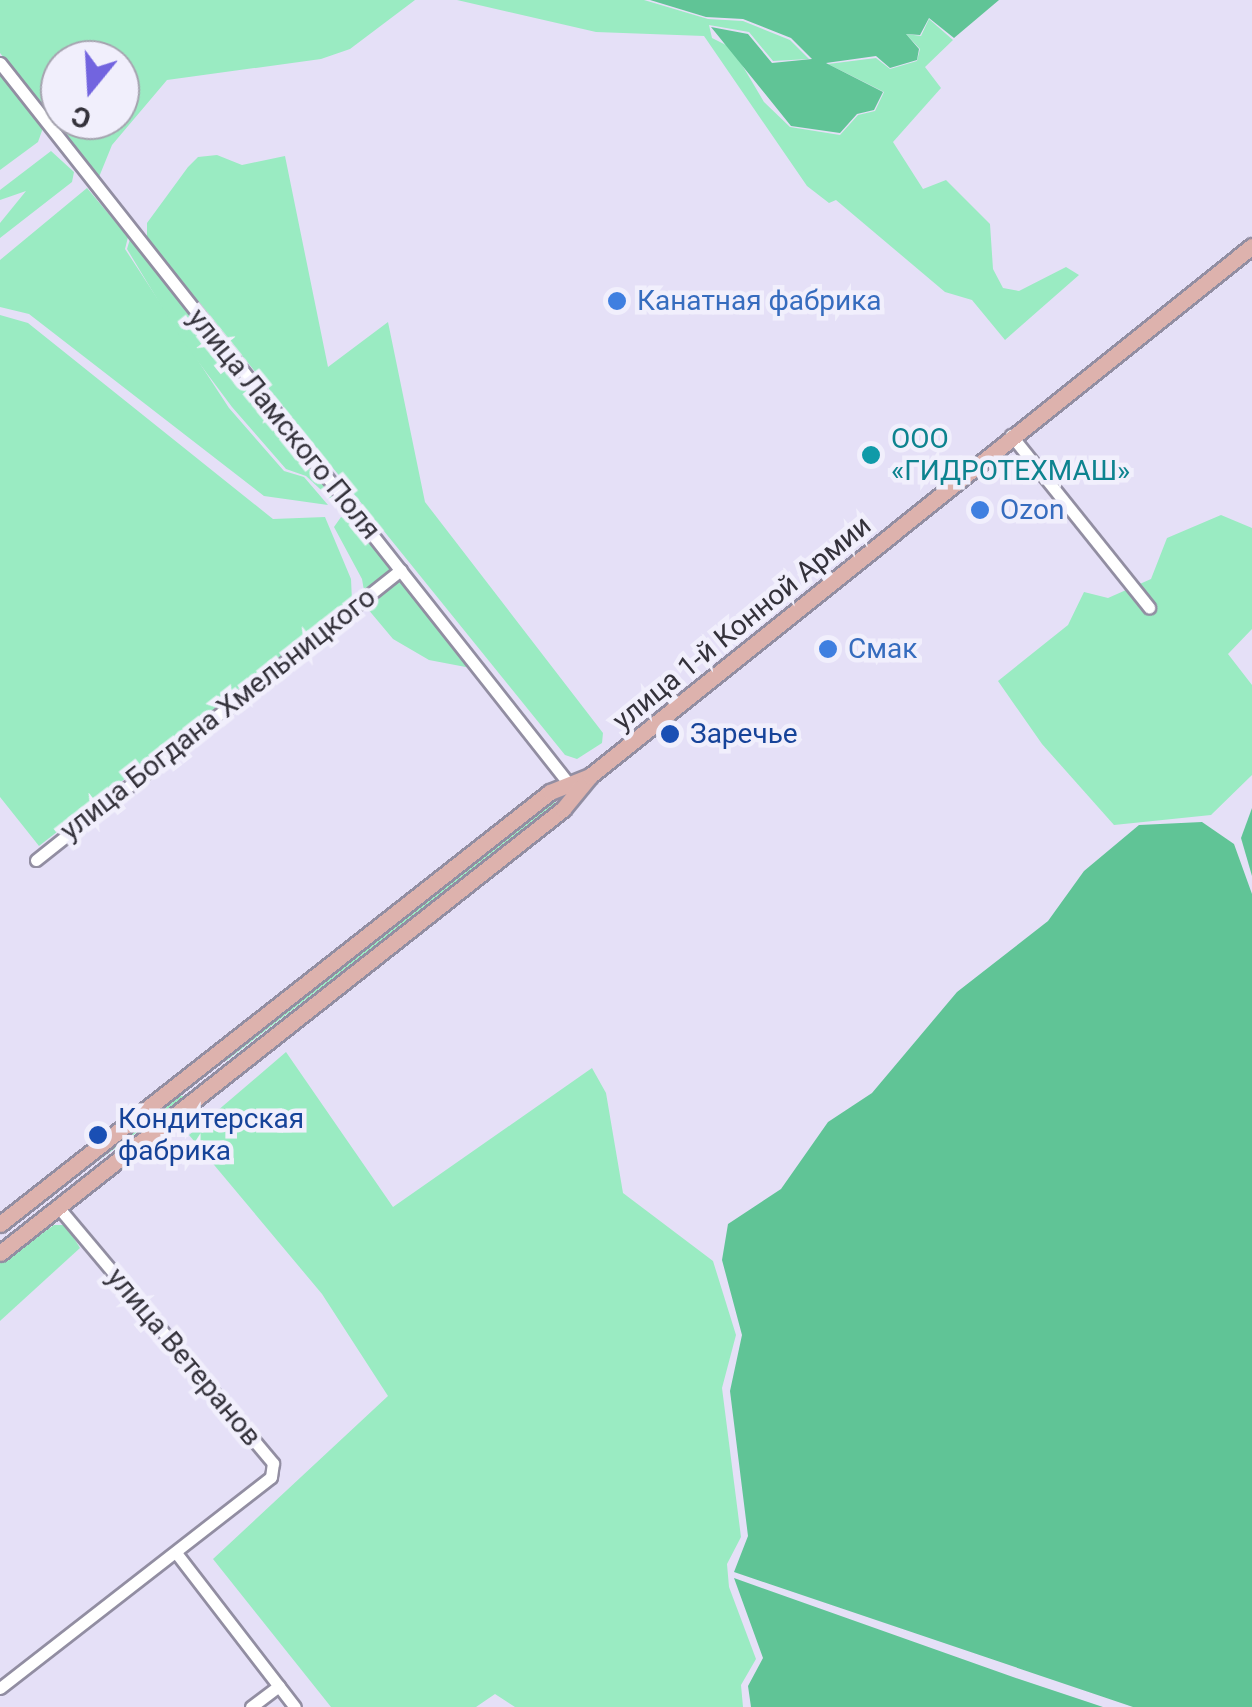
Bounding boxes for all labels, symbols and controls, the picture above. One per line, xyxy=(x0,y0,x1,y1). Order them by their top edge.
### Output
north arrow xyxy=(40,40,140,140)
text: С xyxy=(67,99,95,136)
place label: Канатная фабрика xyxy=(637,284,882,318)
marker: Канатная фабрика xyxy=(606,290,628,312)
street label: улица Ламского Поля xyxy=(181,302,387,546)
place label: ООО «ГИДРОТЕХМАШ» xyxy=(891,422,1130,488)
marker: ООО «ГИДРОТЕХМАШ» xyxy=(860,444,882,466)
place label: Ozon xyxy=(1000,493,1064,527)
marker: Ozon xyxy=(969,499,991,521)
street label: улица 1-й Конной Армии xyxy=(606,508,878,738)
street label: улица Богдана Хмельницкого xyxy=(54,581,382,847)
place label: Смак xyxy=(848,632,917,666)
marker: Смак xyxy=(817,638,839,660)
place label: Заречье xyxy=(690,717,798,751)
marker: Заречье xyxy=(659,723,681,745)
place label: Кондитерская фабрика xyxy=(118,1102,304,1168)
marker: Кондитерская фабрика xyxy=(87,1124,109,1146)
street label: улица Ветеранов xyxy=(100,1261,268,1453)

